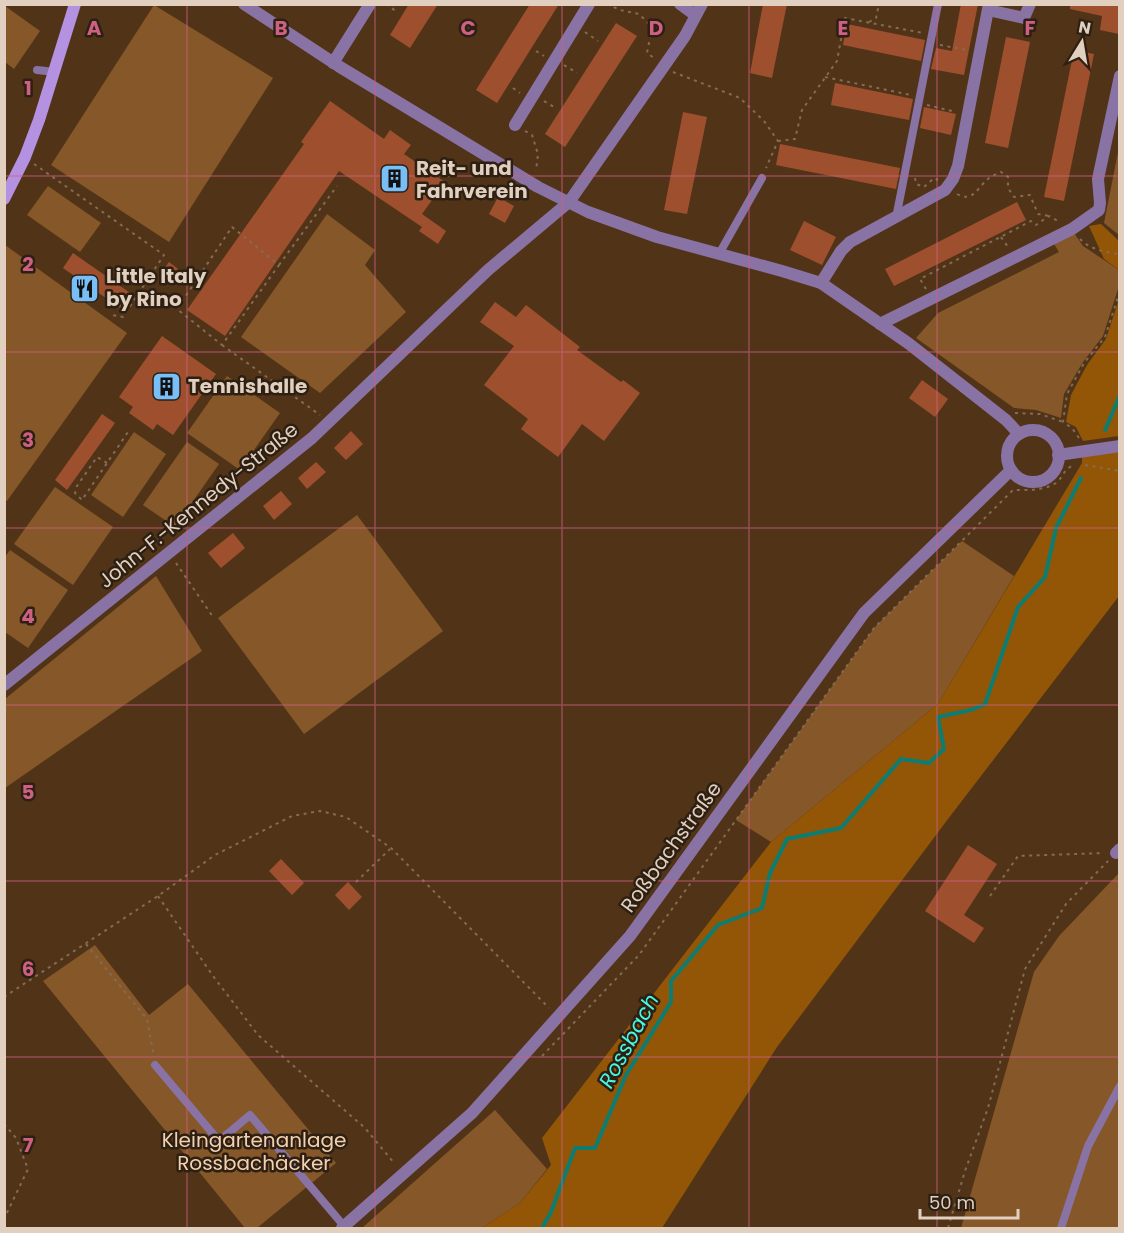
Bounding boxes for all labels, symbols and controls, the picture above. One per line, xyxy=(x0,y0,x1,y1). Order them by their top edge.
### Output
north arrow xyxy=(1052,12,1112,72)
text: A xyxy=(87,14,102,42)
text: B xyxy=(274,14,288,42)
text: C xyxy=(460,14,476,42)
text: D xyxy=(649,14,663,42)
text: E xyxy=(838,14,848,42)
text: F xyxy=(1025,14,1036,42)
text: N xyxy=(1077,15,1093,40)
text: 1 xyxy=(24,74,32,102)
place label: Reit- und Fahrverein xyxy=(416,154,528,205)
building icon: Reit- und Fahrverein xyxy=(379,163,411,195)
text: 2 xyxy=(22,250,34,278)
place label: Little Italy by Rino xyxy=(106,262,207,313)
restaurant icon: Little Italy by Rino xyxy=(69,272,101,304)
building icon: Tennishalle xyxy=(151,370,183,402)
place label: Tennishalle xyxy=(188,372,307,400)
street label: John-F.-Kennedy-Straße xyxy=(92,416,304,594)
text: 3 xyxy=(22,426,34,454)
text: 4 xyxy=(21,602,35,630)
street label: Roßbachstraße xyxy=(614,776,728,918)
text: 5 xyxy=(22,778,35,806)
text: 6 xyxy=(22,955,34,983)
water label: Rossbach xyxy=(592,989,665,1093)
park label: Kleingartenanlage Rossbachäcker xyxy=(162,1126,346,1177)
text: 7 xyxy=(23,1131,34,1159)
scale bar xyxy=(920,1182,1018,1220)
text: 50 m xyxy=(929,1190,975,1215)

